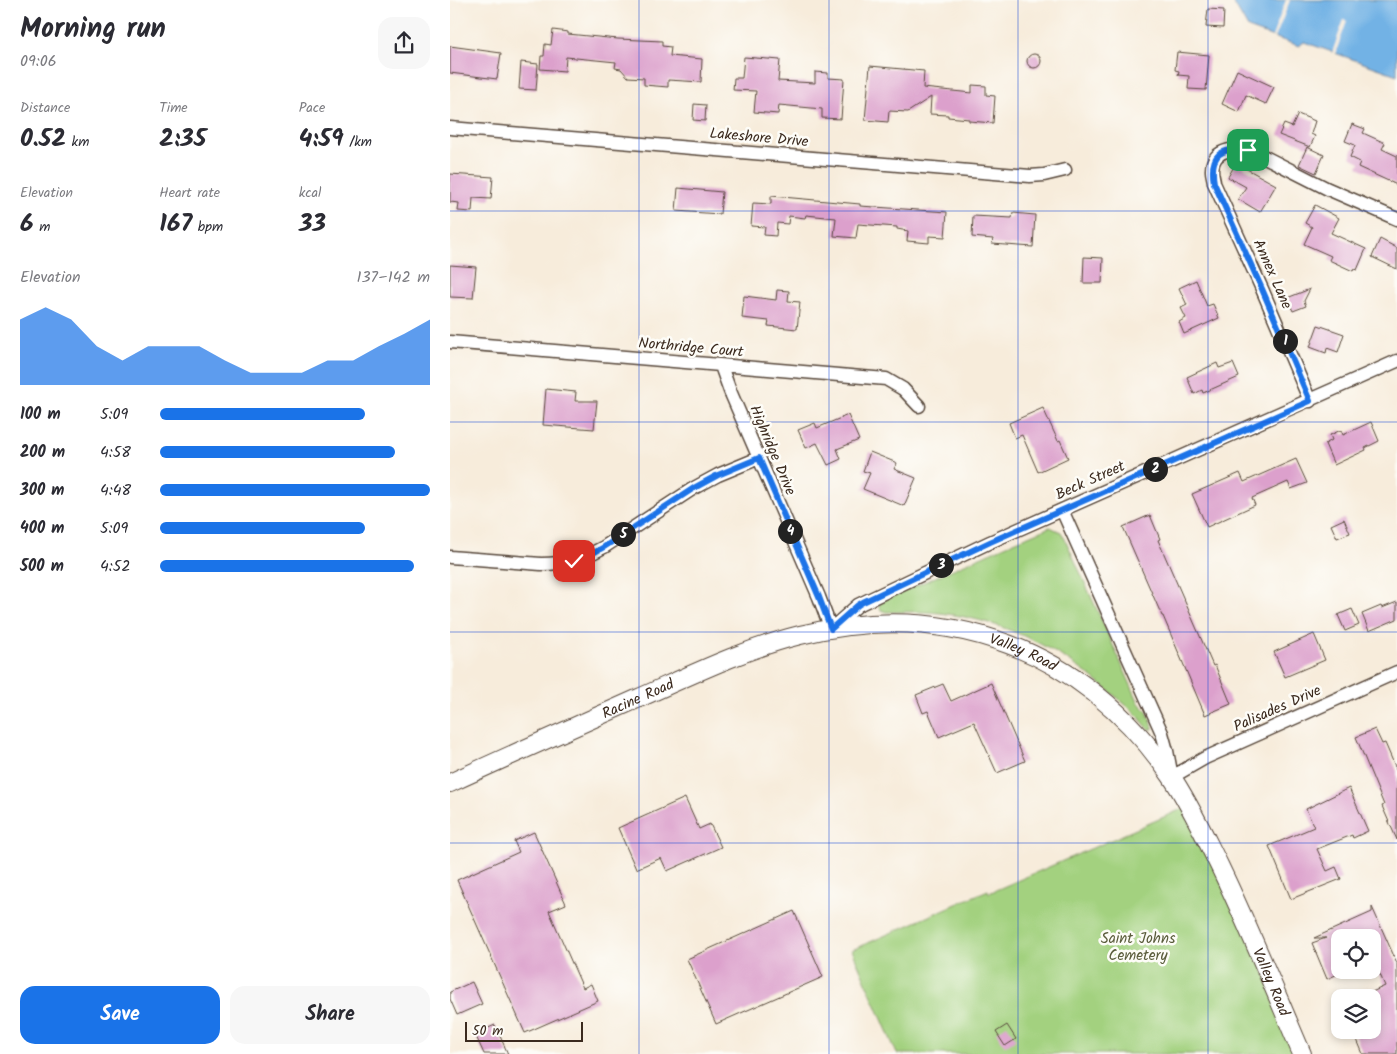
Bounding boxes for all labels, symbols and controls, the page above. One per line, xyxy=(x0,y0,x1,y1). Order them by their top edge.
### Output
text: Morning run xyxy=(20,7,166,52)
button: share xyxy=(378,17,430,69)
text: 09:06 xyxy=(20,49,57,74)
text: Distance xyxy=(20,97,70,119)
text: Time xyxy=(159,97,188,119)
text: Pace xyxy=(299,97,325,119)
text: 0.52 xyxy=(20,119,66,159)
text: 2:35 xyxy=(159,119,206,159)
text: 4:59 xyxy=(299,119,344,159)
street label: Lakeshore Drive xyxy=(708,122,810,154)
pin xyxy=(1227,129,1269,171)
text: km xyxy=(66,131,89,153)
text: /km xyxy=(344,131,372,153)
icon: arrive xyxy=(1234,136,1262,164)
text: Elevation xyxy=(20,182,73,204)
text: Heart rate xyxy=(159,182,220,204)
text: kcal xyxy=(299,182,321,204)
text: 6 xyxy=(20,204,34,244)
text: 167 xyxy=(159,204,192,244)
text: 33 xyxy=(299,204,326,244)
text: m xyxy=(34,216,50,238)
text: bpm xyxy=(192,216,223,238)
street label: Annex Lane xyxy=(1246,236,1298,313)
text: Elevation xyxy=(20,265,81,290)
text: 137–142 m xyxy=(356,265,430,290)
pin: 1 xyxy=(1272,328,1298,354)
text: 1 xyxy=(1283,330,1288,352)
street label: Northridge Court xyxy=(637,331,745,365)
text: 100 m xyxy=(20,402,61,427)
text: 5:09 xyxy=(100,402,128,427)
street label: Highridge Drive xyxy=(742,402,802,499)
text: 200 m xyxy=(20,440,65,465)
text: 4:58 xyxy=(100,440,131,465)
street label: Beck Street xyxy=(1052,455,1129,507)
pin: 2 xyxy=(1142,456,1168,482)
text: 2 xyxy=(1151,458,1160,480)
text: 300 m xyxy=(20,478,64,503)
text: 4:48 xyxy=(100,478,131,503)
text: 400 m xyxy=(20,516,64,541)
text: 5:09 xyxy=(100,516,128,541)
pin: 4 xyxy=(778,518,802,544)
text: 4 xyxy=(787,520,794,542)
pin: 5 xyxy=(610,522,636,546)
text: 5 xyxy=(620,523,627,545)
pin xyxy=(553,540,595,582)
icon: check xyxy=(560,547,588,575)
pin: 3 xyxy=(928,552,954,578)
text: 500 m xyxy=(20,554,64,579)
text: 4:52 xyxy=(100,554,131,579)
text: 3 xyxy=(938,554,945,576)
street label: Valley Road xyxy=(986,627,1062,679)
street label: Racine Road xyxy=(598,673,679,726)
street label: Palisades Drive xyxy=(1230,679,1325,739)
park label: Saint Johns Cemetery xyxy=(1101,927,1176,968)
map controls xyxy=(1331,929,1381,1039)
button: locate xyxy=(1331,929,1381,979)
street label: Valley Road xyxy=(1245,944,1296,1021)
button: Save xyxy=(20,986,220,1044)
button: Share xyxy=(230,986,430,1044)
button: layers xyxy=(1331,989,1381,1039)
scale bar xyxy=(465,1019,582,1042)
text: 50 m xyxy=(472,1020,503,1042)

